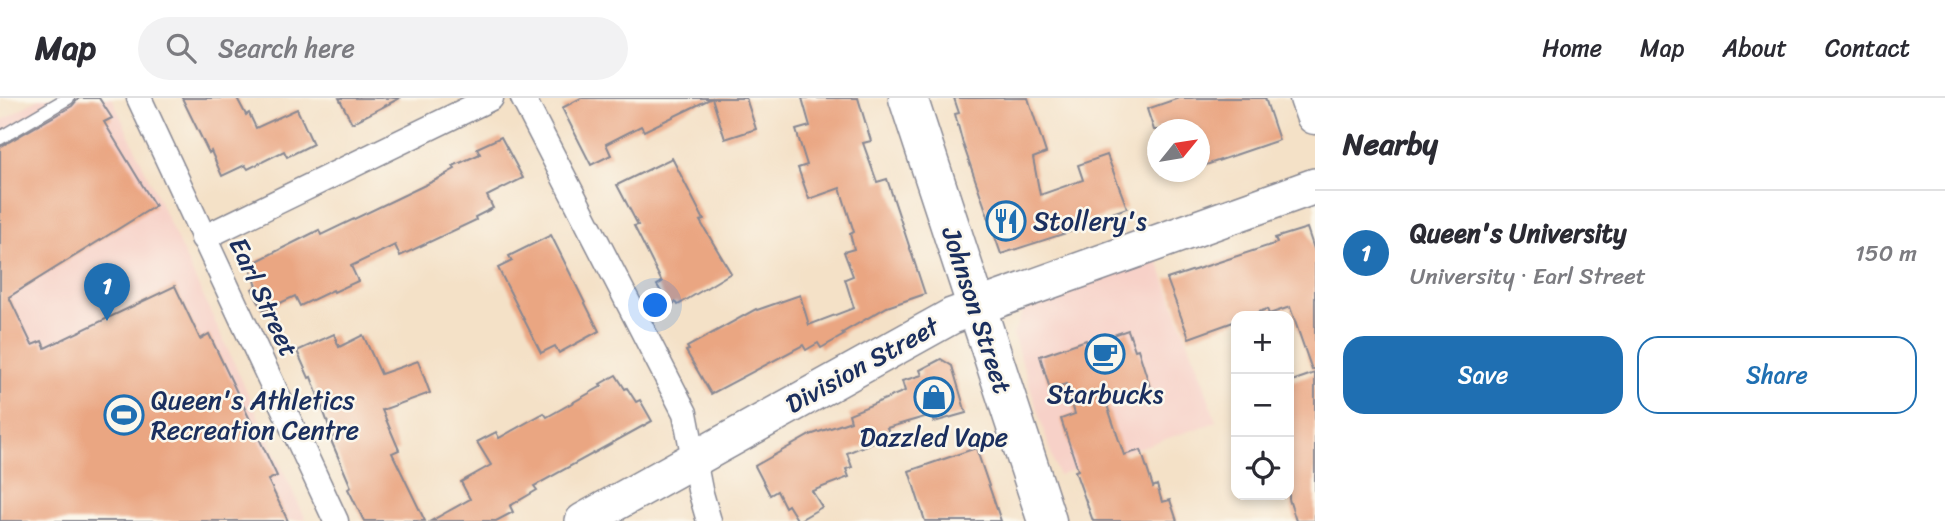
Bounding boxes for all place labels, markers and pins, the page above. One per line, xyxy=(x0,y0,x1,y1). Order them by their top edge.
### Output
place label: Stollery's xyxy=(1033,198,1147,244)
restaurant icon: Stollery's xyxy=(985,200,1027,242)
pin: 1 xyxy=(84,263,130,321)
cafe icon: Starbucks xyxy=(1084,333,1126,375)
place label: Starbucks xyxy=(1047,371,1164,417)
shop icon: Dazzled Vape xyxy=(913,376,955,418)
place label: Queen's Athletics Recreation Centre xyxy=(151,377,359,453)
sports icon: Queen's Athletics Recreation Centre xyxy=(103,394,145,436)
place label: Dazzled Vape xyxy=(860,414,1008,460)

